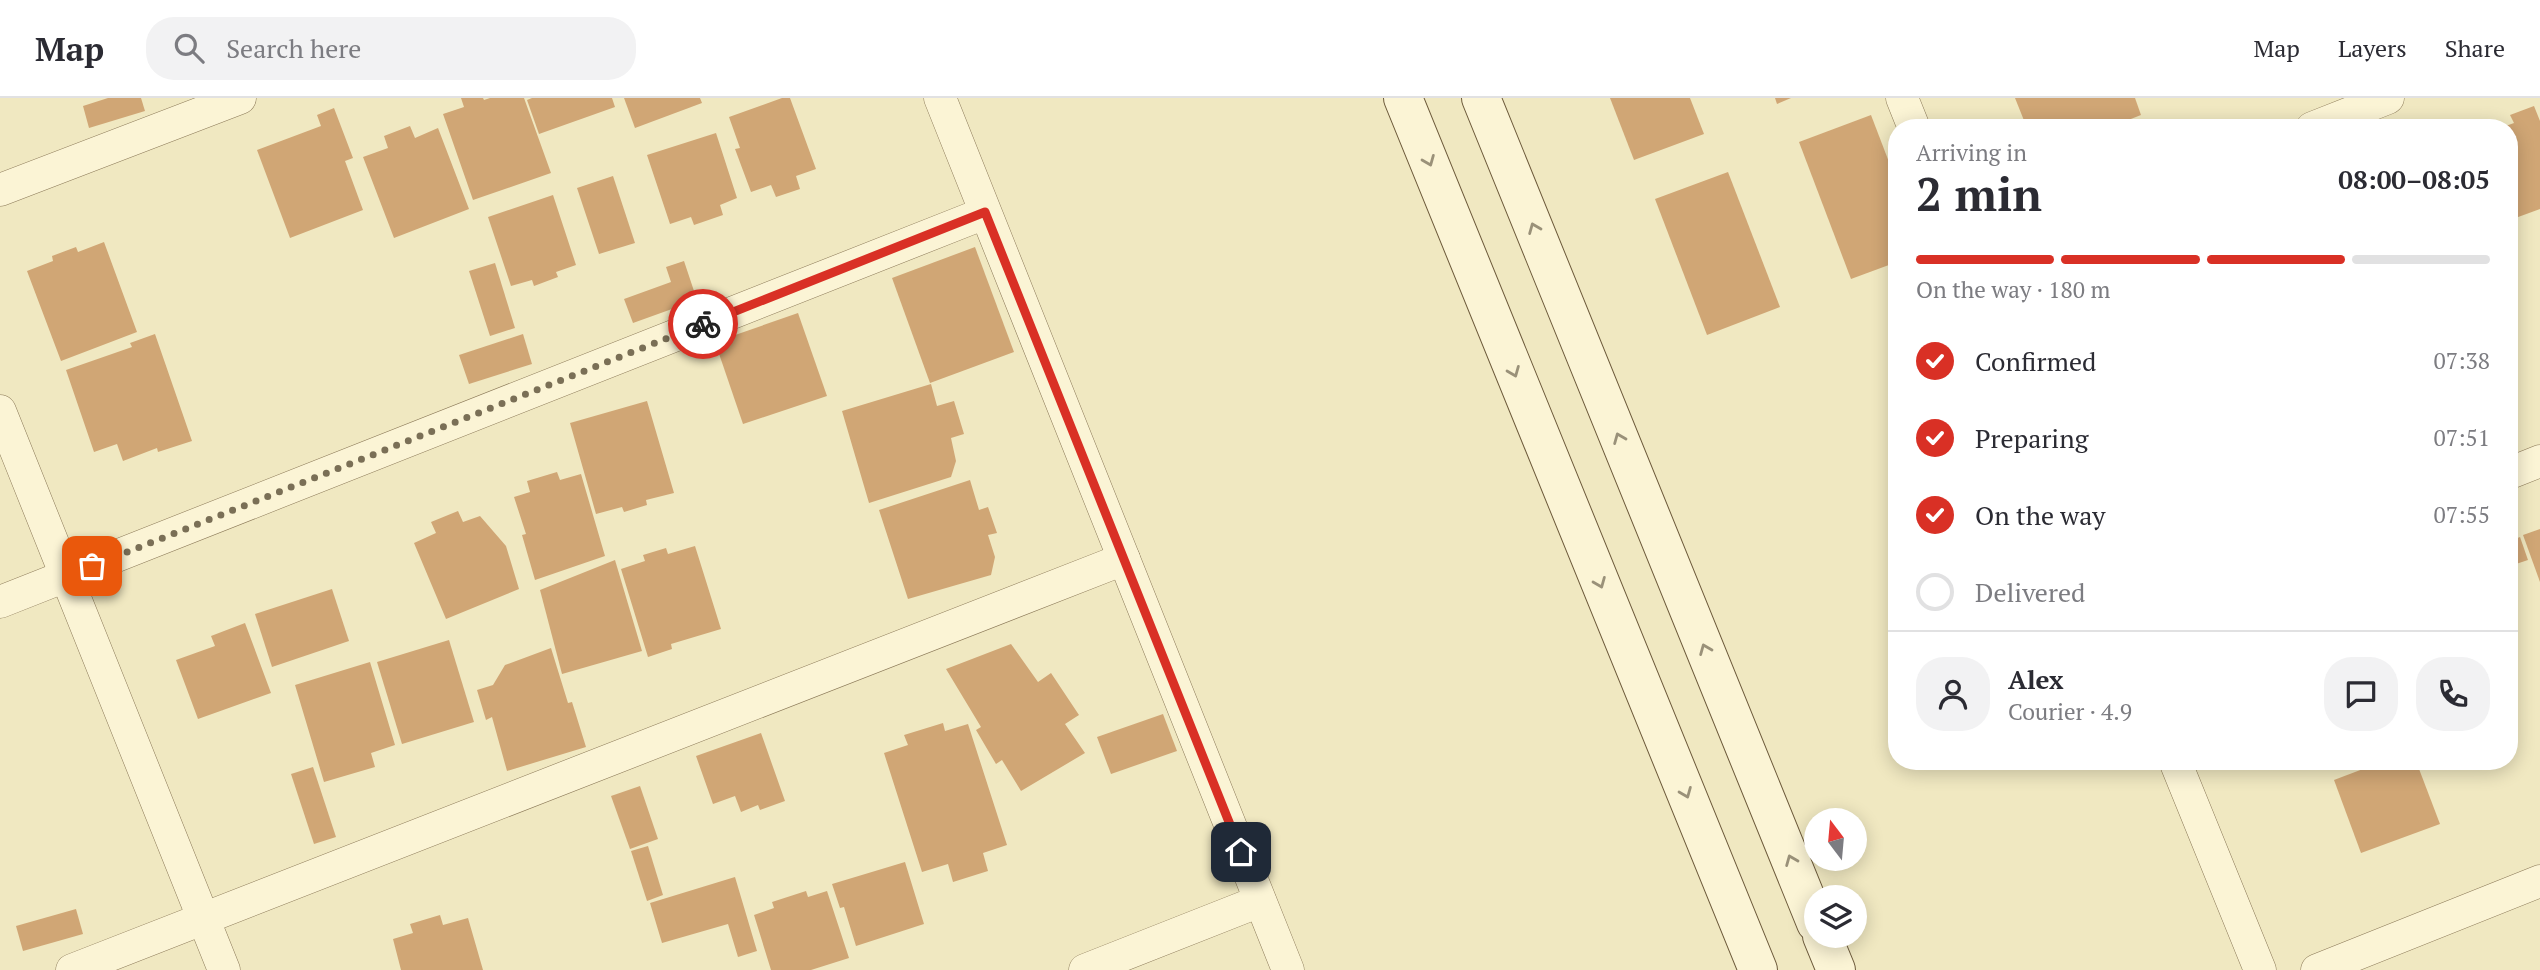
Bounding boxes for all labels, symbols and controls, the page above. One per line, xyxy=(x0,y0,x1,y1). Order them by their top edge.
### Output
search box xyxy=(146,17,636,80)
text: Map xyxy=(35,27,104,70)
icon: search xyxy=(170,29,208,67)
text: Search here xyxy=(226,31,361,65)
text: Map xyxy=(2253,32,2300,64)
text: Layers xyxy=(2338,32,2407,64)
text: Share xyxy=(2445,32,2505,64)
text: Arriving in xyxy=(1916,137,2027,168)
one-way arrow xyxy=(1420,155,1434,167)
text: 08:00–08:05 xyxy=(2338,162,2490,196)
text: 2 min xyxy=(1916,163,2042,224)
one-way arrow xyxy=(1528,222,1542,234)
text: On the way · 180 m xyxy=(1916,274,2110,305)
courier xyxy=(668,289,738,359)
icon: bike xyxy=(684,305,722,343)
icon: check xyxy=(1916,342,1954,380)
text: Confirmed xyxy=(1975,344,2096,378)
text: 07:38 xyxy=(2433,345,2490,376)
one-way arrow xyxy=(1506,365,1520,377)
icon: check xyxy=(1916,419,1954,457)
text: Preparing xyxy=(1975,421,2088,455)
text: 07:51 xyxy=(2433,422,2490,453)
one-way arrow xyxy=(1614,433,1628,445)
icon: check xyxy=(1916,496,1954,534)
text: On the way xyxy=(1975,498,2106,532)
text: 07:55 xyxy=(2433,499,2490,530)
pin xyxy=(62,536,122,596)
icon: bag xyxy=(73,547,111,585)
one-way arrow xyxy=(1592,575,1606,588)
text: Delivered xyxy=(1975,575,2085,609)
one-way arrow xyxy=(1700,644,1714,656)
button: person xyxy=(1916,657,1990,731)
button: chat xyxy=(2324,657,2398,731)
button: phone xyxy=(2416,657,2490,731)
text: Alex xyxy=(2008,662,2064,696)
text: Courier · 4.9 xyxy=(2008,696,2132,727)
one-way arrow xyxy=(1677,787,1691,799)
north arrow xyxy=(1804,808,1867,872)
map controls xyxy=(1804,808,1867,948)
pin xyxy=(1211,822,1271,882)
icon: home xyxy=(1222,833,1260,871)
one-way arrow xyxy=(1785,854,1799,866)
button: layers xyxy=(1804,885,1867,948)

